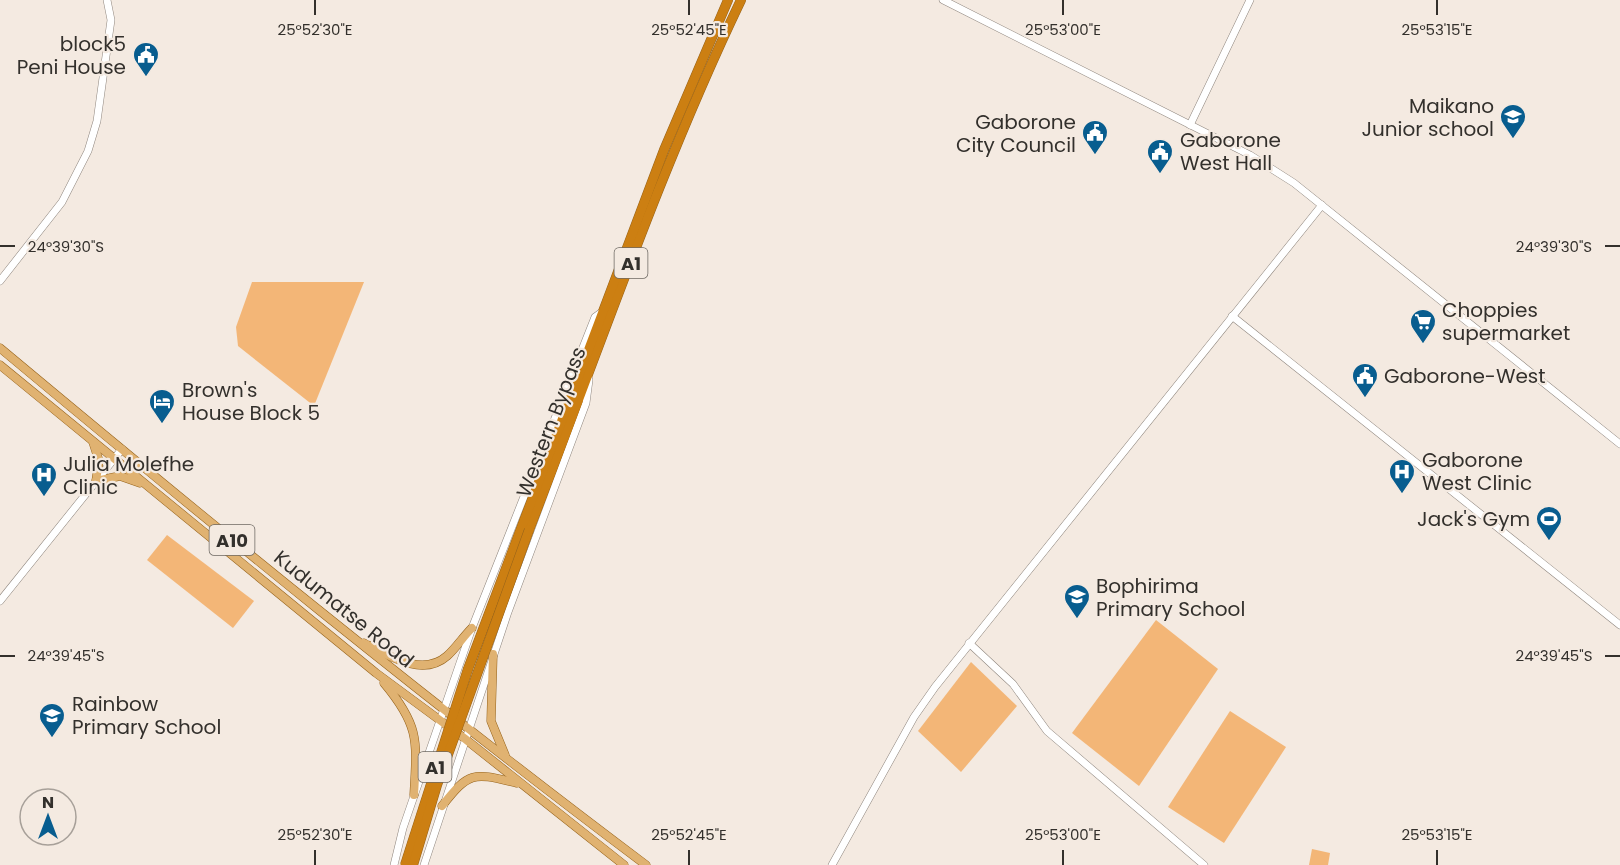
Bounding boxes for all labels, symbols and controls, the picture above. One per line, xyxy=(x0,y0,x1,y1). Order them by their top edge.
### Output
text: 25°52'30"E xyxy=(278,19,352,40)
text: 25°52'45"E xyxy=(651,19,727,40)
text: 25°53'00"E xyxy=(1025,19,1101,40)
text: 25°53'15"E xyxy=(1401,19,1473,40)
place label: block5 Peni House xyxy=(17,30,126,81)
public building icon: block5 Peni House xyxy=(131,40,161,78)
place label: Maikano Junior school xyxy=(1361,92,1494,143)
school or university icon: Maikano Junior school xyxy=(1498,102,1528,140)
place label: Gaborone City Council xyxy=(956,108,1076,159)
public building icon: Gaborone City Council xyxy=(1080,118,1110,156)
place label: Gaborone West Hall xyxy=(1180,126,1281,177)
public building icon: Gaborone West Hall xyxy=(1145,137,1175,175)
text: 24°39'30"S xyxy=(28,236,104,257)
text: 24°39'30"S xyxy=(1516,236,1592,257)
road number: A1 xyxy=(614,248,648,278)
place label: Choppies supermarket xyxy=(1442,296,1570,347)
supermarket icon: Choppies supermarket xyxy=(1408,307,1438,345)
street label: Western Bypass xyxy=(509,343,593,501)
public building icon: Gaborone-West xyxy=(1350,361,1380,399)
place label: Gaborone-West xyxy=(1384,362,1546,390)
place label: Brown's House Block 5 xyxy=(182,376,320,427)
hotel icon: Brown's House Block 5 xyxy=(147,387,177,425)
place label: Gaborone West Clinic xyxy=(1422,446,1532,497)
place label: Julia Molefhe Clinic xyxy=(63,450,194,501)
hospital icon: Gaborone West Clinic xyxy=(1387,457,1417,495)
hospital icon: Julia Molefhe Clinic xyxy=(29,460,59,498)
sports icon: Jack's Gym xyxy=(1534,504,1564,542)
place label: Jack's Gym xyxy=(1417,505,1530,533)
road number: A10 xyxy=(210,525,254,555)
street label: Kudumatse Road xyxy=(268,544,420,674)
place label: Bophirima Primary School xyxy=(1096,572,1245,623)
school or university icon: Bophirima Primary School xyxy=(1062,582,1092,620)
text: 24°39'45"S xyxy=(28,645,104,666)
text: 24°39'45"S xyxy=(1516,645,1592,666)
place label: Rainbow Primary School xyxy=(72,690,221,741)
school or university icon: Rainbow Primary School xyxy=(37,701,67,739)
road number: A1 xyxy=(418,752,452,782)
north arrow xyxy=(18,787,78,847)
text: N xyxy=(42,791,54,814)
text: 25°52'30"E xyxy=(278,824,352,845)
text: 25°52'45"E xyxy=(651,824,727,845)
text: 25°53'00"E xyxy=(1025,824,1101,845)
text: 25°53'15"E xyxy=(1401,824,1473,845)

